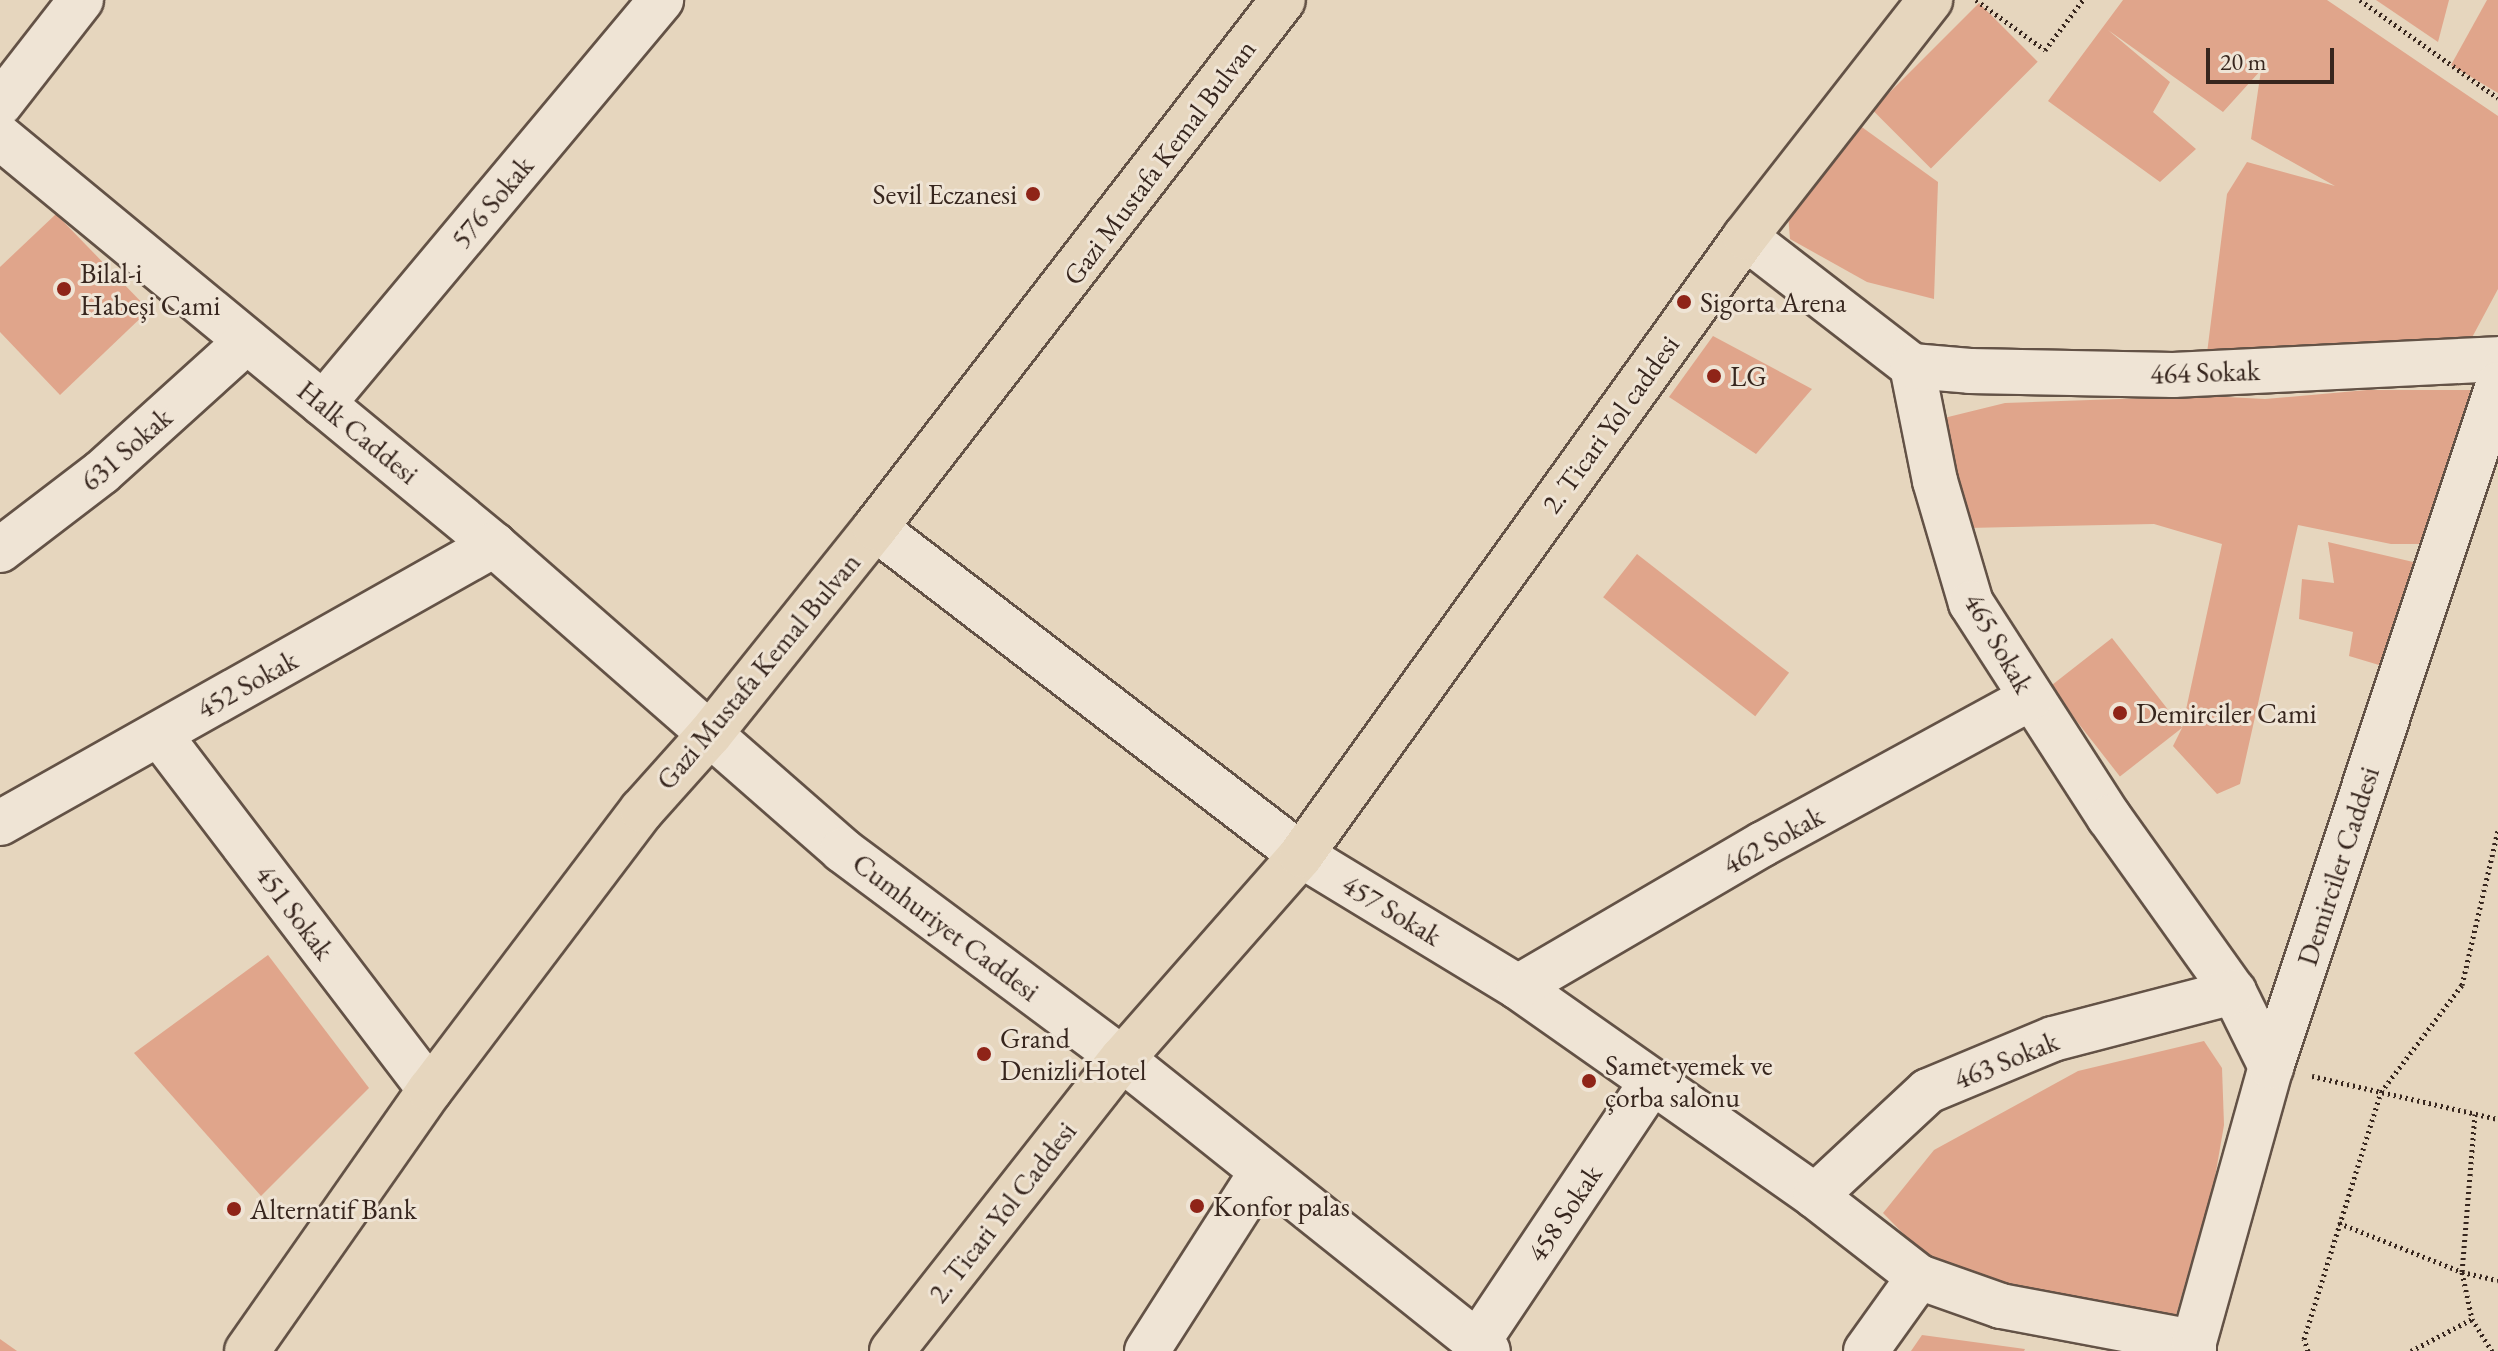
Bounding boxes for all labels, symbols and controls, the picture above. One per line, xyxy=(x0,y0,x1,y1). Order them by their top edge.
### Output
street label: Gazi Mustafa Kemal Bulvan xyxy=(1056,32,1262,292)
scale bar xyxy=(2210,32,2338,82)
text: 20 m xyxy=(2220,46,2267,77)
street label: 576 Sokak xyxy=(444,149,540,255)
place label: Sevil Eczanesi xyxy=(872,177,1017,211)
marker: Sevil Eczanesi xyxy=(1024,185,1042,203)
place label: Bilal-i Habeşi Cami xyxy=(80,256,220,322)
marker: Bilal-i Habeşi Cami xyxy=(55,280,73,298)
place label: Sigorta Arena xyxy=(1700,285,1846,319)
marker: Sigorta Arena xyxy=(1675,293,1693,311)
street label: 2. Ticari Yol caddesi xyxy=(1534,329,1686,519)
street label: 464 Sokak xyxy=(2150,353,2260,391)
place label: LG xyxy=(1730,359,1767,393)
marker: LG xyxy=(1705,367,1723,385)
street label: Halk Caddesi xyxy=(291,373,425,491)
street label: 631 Sokak xyxy=(74,400,178,498)
street label: Gazi Mustafa Kemal Bulvan xyxy=(649,546,867,796)
street label: 465 Sokak xyxy=(1957,587,2041,699)
street label: 452 Sokak xyxy=(191,643,303,725)
place label: Demirciler Cami xyxy=(2136,696,2317,730)
marker: Demirciler Cami xyxy=(2111,704,2129,722)
street label: Demirciler Caddesi xyxy=(2290,762,2386,970)
street label: 462 Sokak xyxy=(1717,799,1829,881)
street label: Cumhuriyet Caddesi xyxy=(846,846,1046,1008)
street label: 451 Sokak xyxy=(249,858,341,966)
street label: 457 Sokak xyxy=(1336,867,1448,953)
place label: Grand Denizli Hotel xyxy=(1000,1021,1146,1087)
street label: 463 Sokak xyxy=(1949,1024,2063,1096)
marker: Grand Denizli Hotel xyxy=(975,1045,993,1063)
place label: Samet yemek ve çorba salonu xyxy=(1605,1048,1773,1114)
marker: Samet yemek ve çorba salonu xyxy=(1580,1072,1598,1090)
street label: 2. Ticari Yol Caddesi xyxy=(921,1115,1083,1309)
street label: 458 Sokak xyxy=(1519,1158,1609,1268)
place label: Konfor palas xyxy=(1213,1189,1350,1223)
place label: Alternatif Bank xyxy=(250,1192,417,1226)
marker: Konfor palas xyxy=(1188,1197,1206,1215)
marker: Alternatif Bank xyxy=(225,1200,243,1218)

